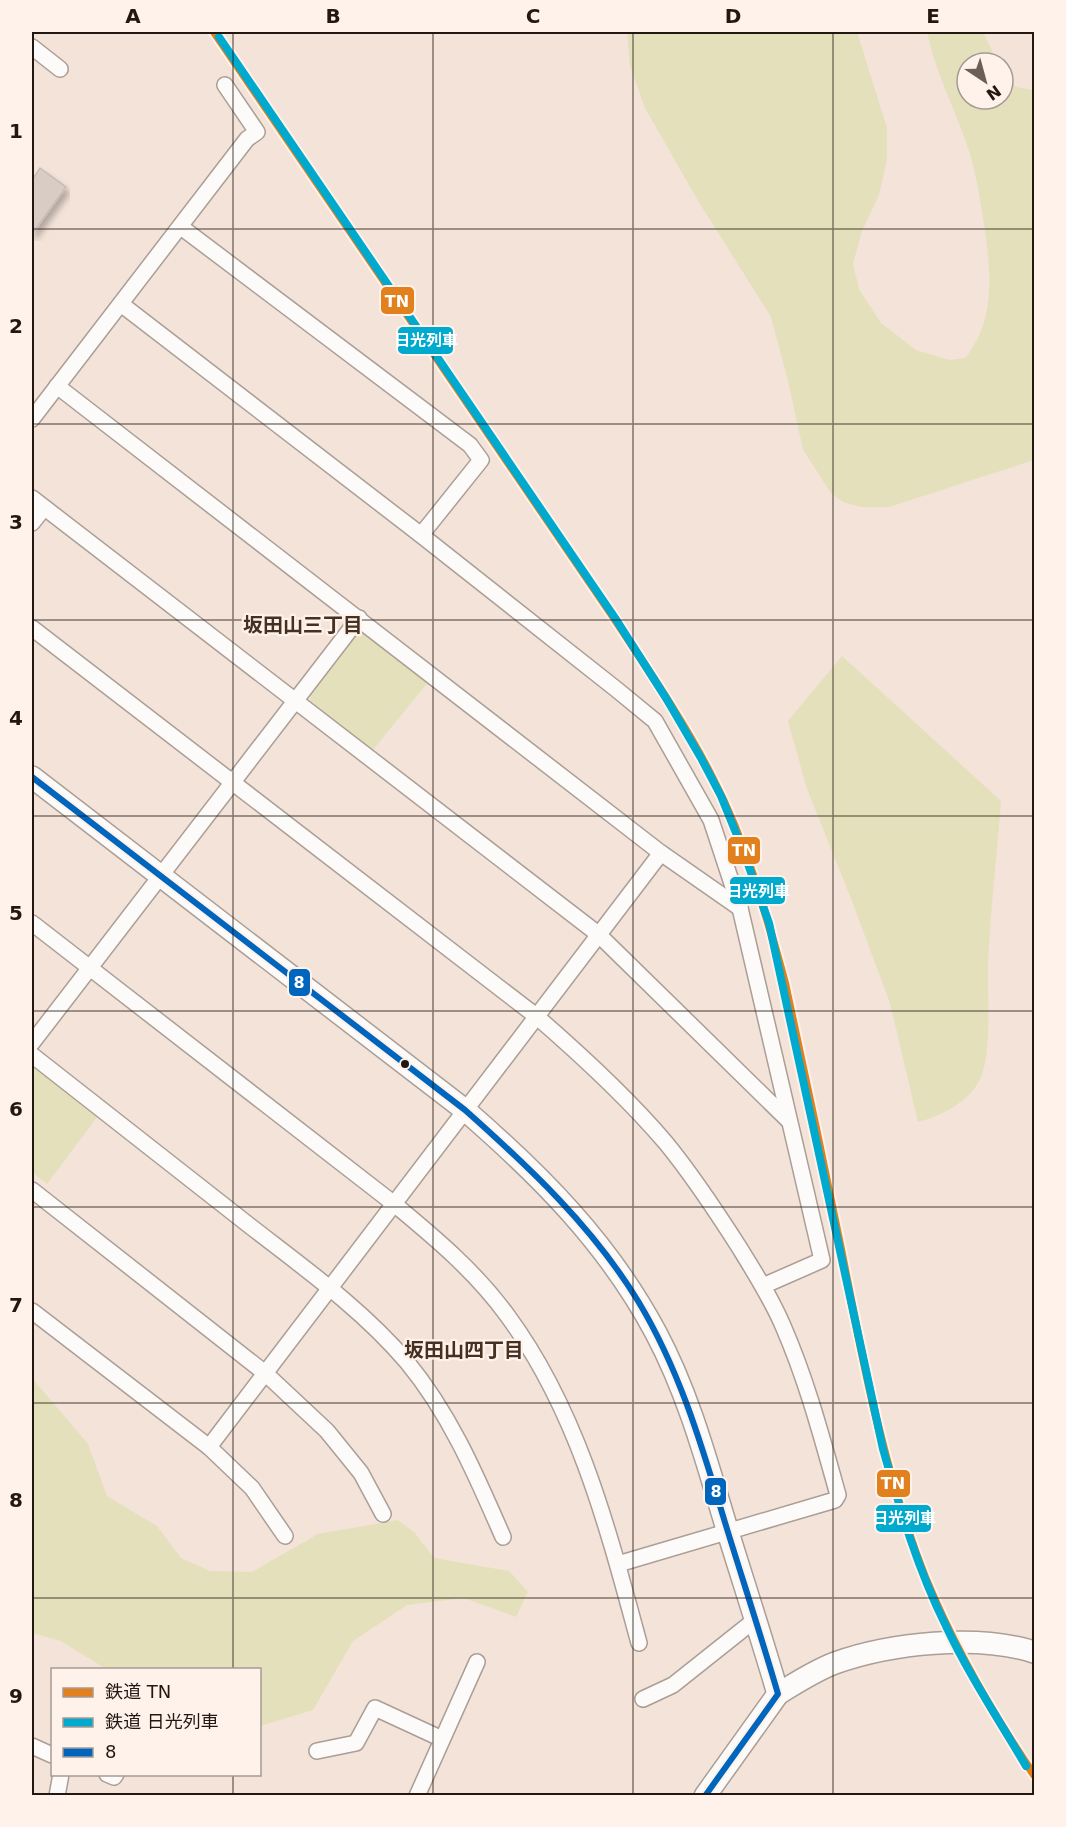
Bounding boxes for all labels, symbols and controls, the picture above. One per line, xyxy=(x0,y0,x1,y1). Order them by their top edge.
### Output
text: A xyxy=(125,4,141,28)
text: B xyxy=(325,4,341,28)
text: C xyxy=(526,4,540,28)
text: D xyxy=(725,4,741,28)
text: E xyxy=(926,4,940,28)
north arrow xyxy=(955,51,1015,111)
text: N xyxy=(983,81,1005,104)
text: 1 xyxy=(9,119,23,143)
line badge: TN xyxy=(380,286,415,315)
text: TN xyxy=(385,292,409,311)
text: 2 xyxy=(9,314,23,338)
line badge: 日光列車 xyxy=(397,326,454,355)
text: 日光列車 xyxy=(394,331,458,350)
text: 3 xyxy=(9,510,23,534)
district label: 坂田山三丁目 xyxy=(243,613,363,637)
text: 4 xyxy=(9,706,23,730)
line badge: TN xyxy=(727,836,761,865)
text: TN xyxy=(732,841,756,860)
line badge: 日光列車 xyxy=(729,876,786,905)
text: 日光列車 xyxy=(726,882,790,901)
text: 5 xyxy=(9,901,23,925)
line badge: 8 xyxy=(288,968,311,997)
text: 8 xyxy=(293,973,305,992)
unlabelled marker xyxy=(399,1058,411,1070)
text: 6 xyxy=(9,1097,23,1121)
text: 7 xyxy=(9,1293,23,1317)
district label: 坂田山四丁目 xyxy=(404,1338,524,1362)
line badge: TN xyxy=(876,1469,911,1498)
text: TN xyxy=(881,1474,905,1493)
line badge: 8 xyxy=(704,1477,727,1506)
text: 8 xyxy=(710,1482,722,1501)
text: 8 xyxy=(9,1488,23,1512)
line badge: 日光列車 xyxy=(875,1504,932,1533)
text: 日光列車 xyxy=(872,1509,936,1528)
legend xyxy=(51,1668,261,1776)
text: 鉄道 TN xyxy=(105,1681,171,1702)
text: 9 xyxy=(9,1684,23,1708)
text: 鉄道 日光列車 xyxy=(105,1711,219,1732)
text: 8 xyxy=(105,1741,116,1762)

